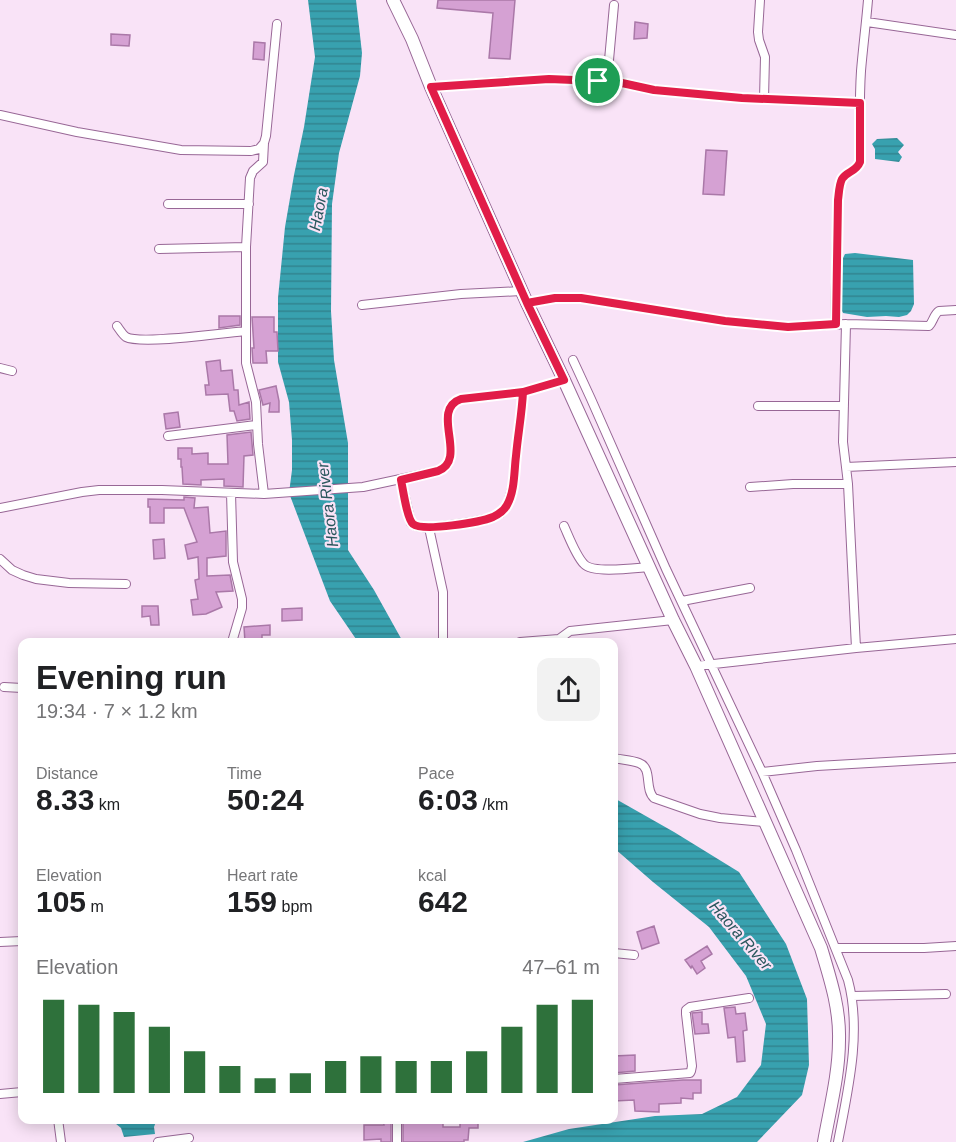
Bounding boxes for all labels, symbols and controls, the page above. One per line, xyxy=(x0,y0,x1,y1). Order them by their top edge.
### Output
pin xyxy=(572,55,623,106)
icon: arrive xyxy=(581,64,614,97)
water label: Haora xyxy=(306,186,331,232)
water label: Haora River xyxy=(314,461,341,548)
button: share xyxy=(537,658,600,721)
text: Evening run xyxy=(36,659,227,696)
text: 19:34 · 7 × 1.2 km xyxy=(36,700,198,722)
text: Distance xyxy=(36,765,98,782)
text: Time xyxy=(227,765,262,782)
text: Pace xyxy=(418,765,454,782)
text: 8.33 xyxy=(36,783,94,816)
text: 50:24 xyxy=(227,783,304,816)
text: 6:03 xyxy=(418,783,478,816)
text: km xyxy=(94,796,120,813)
text: /km xyxy=(478,796,508,813)
text: Elevation xyxy=(36,867,102,884)
text: Heart rate xyxy=(227,867,298,884)
text: kcal xyxy=(418,867,446,884)
text: 105 xyxy=(36,885,86,918)
text: 159 xyxy=(227,885,277,918)
text: 642 xyxy=(418,885,468,918)
text: m xyxy=(86,898,104,915)
text: bpm xyxy=(277,898,313,915)
water label: Haora River xyxy=(706,898,775,974)
text: Elevation xyxy=(36,956,118,978)
text: 47–61 m xyxy=(522,956,600,978)

